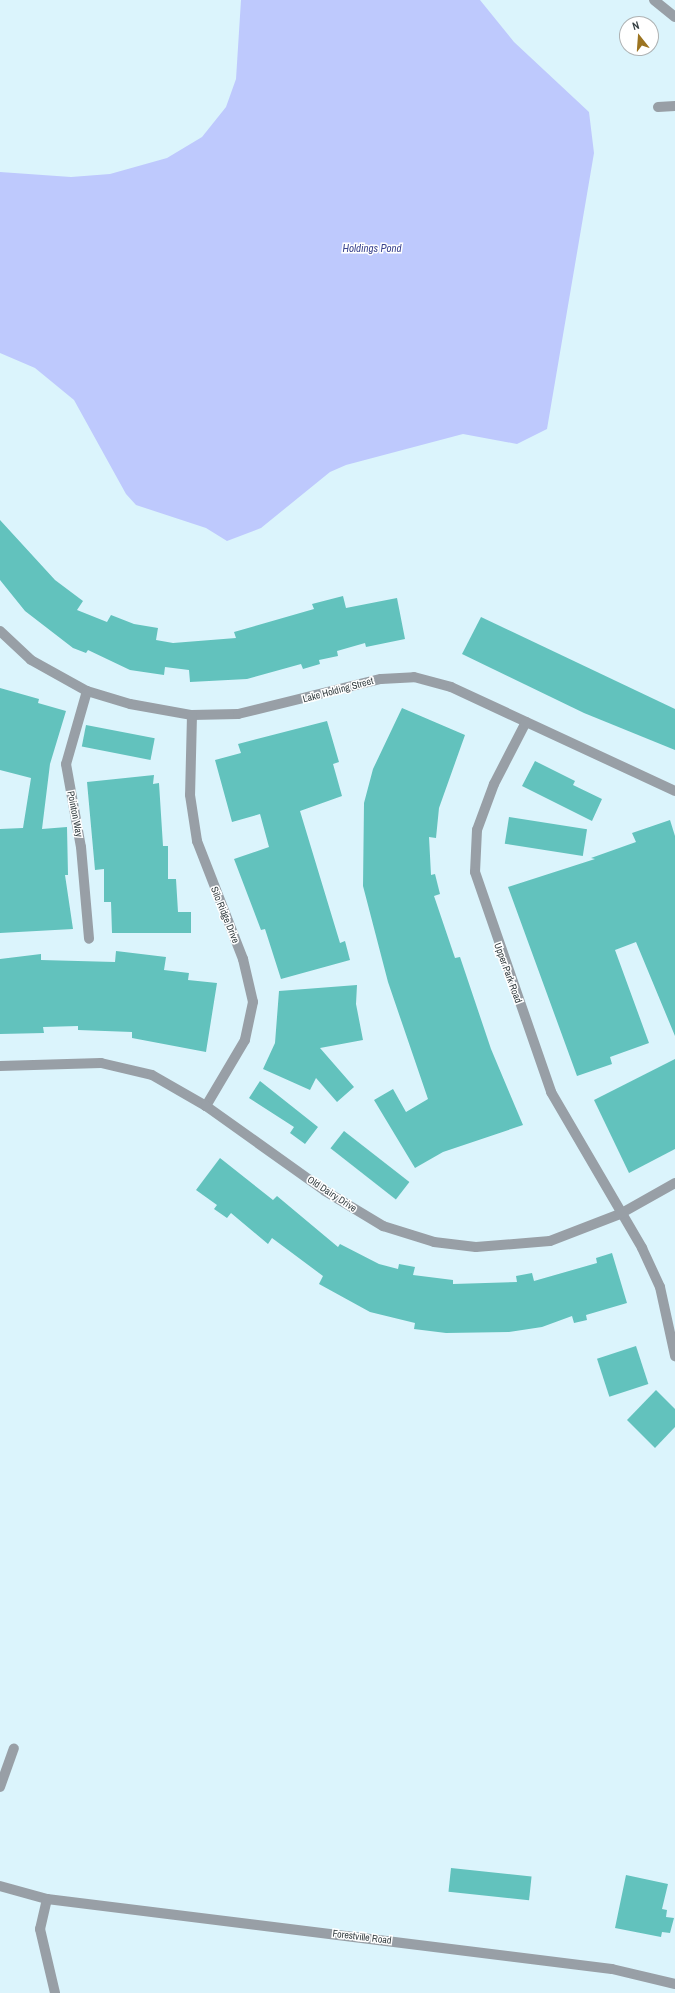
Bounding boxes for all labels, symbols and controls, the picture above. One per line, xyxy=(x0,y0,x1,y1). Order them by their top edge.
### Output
north arrow xyxy=(619,16,659,56)
text: N xyxy=(631,18,641,33)
water label: Holdings Pond xyxy=(342,241,402,255)
street label: Lake Holding Street xyxy=(301,675,375,705)
street label: Pointon Way xyxy=(65,790,85,838)
street label: Silo Ridge Drive xyxy=(208,885,242,945)
street label: Upper Park Road xyxy=(492,941,524,1005)
street label: Old Dairy Drive xyxy=(305,1174,359,1214)
street label: Forestville Road xyxy=(332,1927,392,1947)

